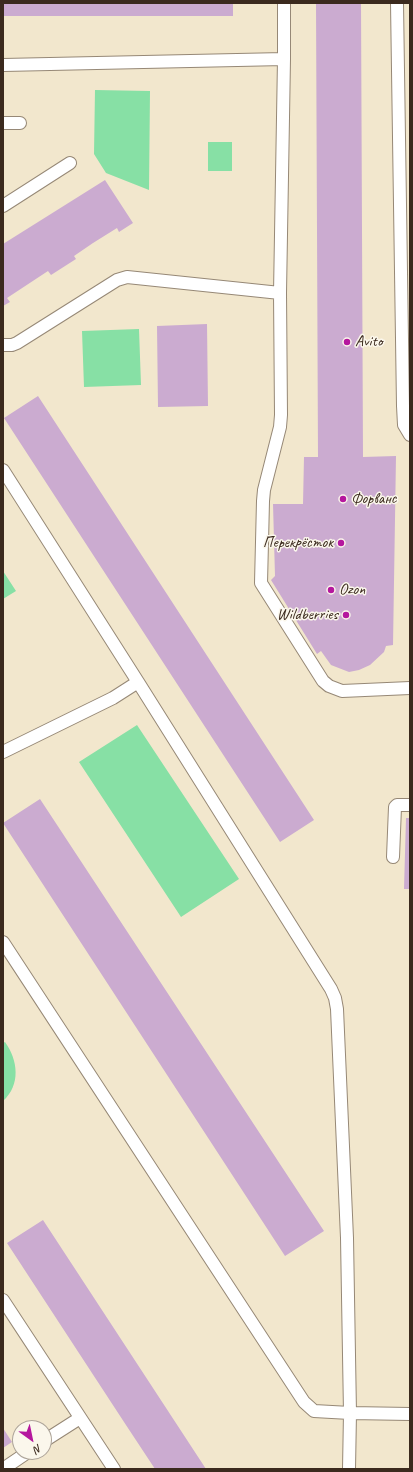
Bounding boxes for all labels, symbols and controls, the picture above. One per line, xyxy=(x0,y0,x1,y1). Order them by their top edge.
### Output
place label: Avito xyxy=(355,332,382,352)
marker: Avito xyxy=(342,337,352,347)
place label: Форванс xyxy=(351,489,396,509)
marker: Форванс xyxy=(338,494,348,504)
place label: Перекрёсток xyxy=(263,533,333,553)
marker: Перекрёсток xyxy=(336,538,346,548)
place label: Ozon xyxy=(339,580,365,600)
marker: Ozon xyxy=(326,585,336,595)
place label: Wildberries xyxy=(277,605,338,625)
marker: Wildberries xyxy=(341,610,351,620)
north arrow xyxy=(12,1420,52,1460)
text: N xyxy=(31,1441,45,1457)

